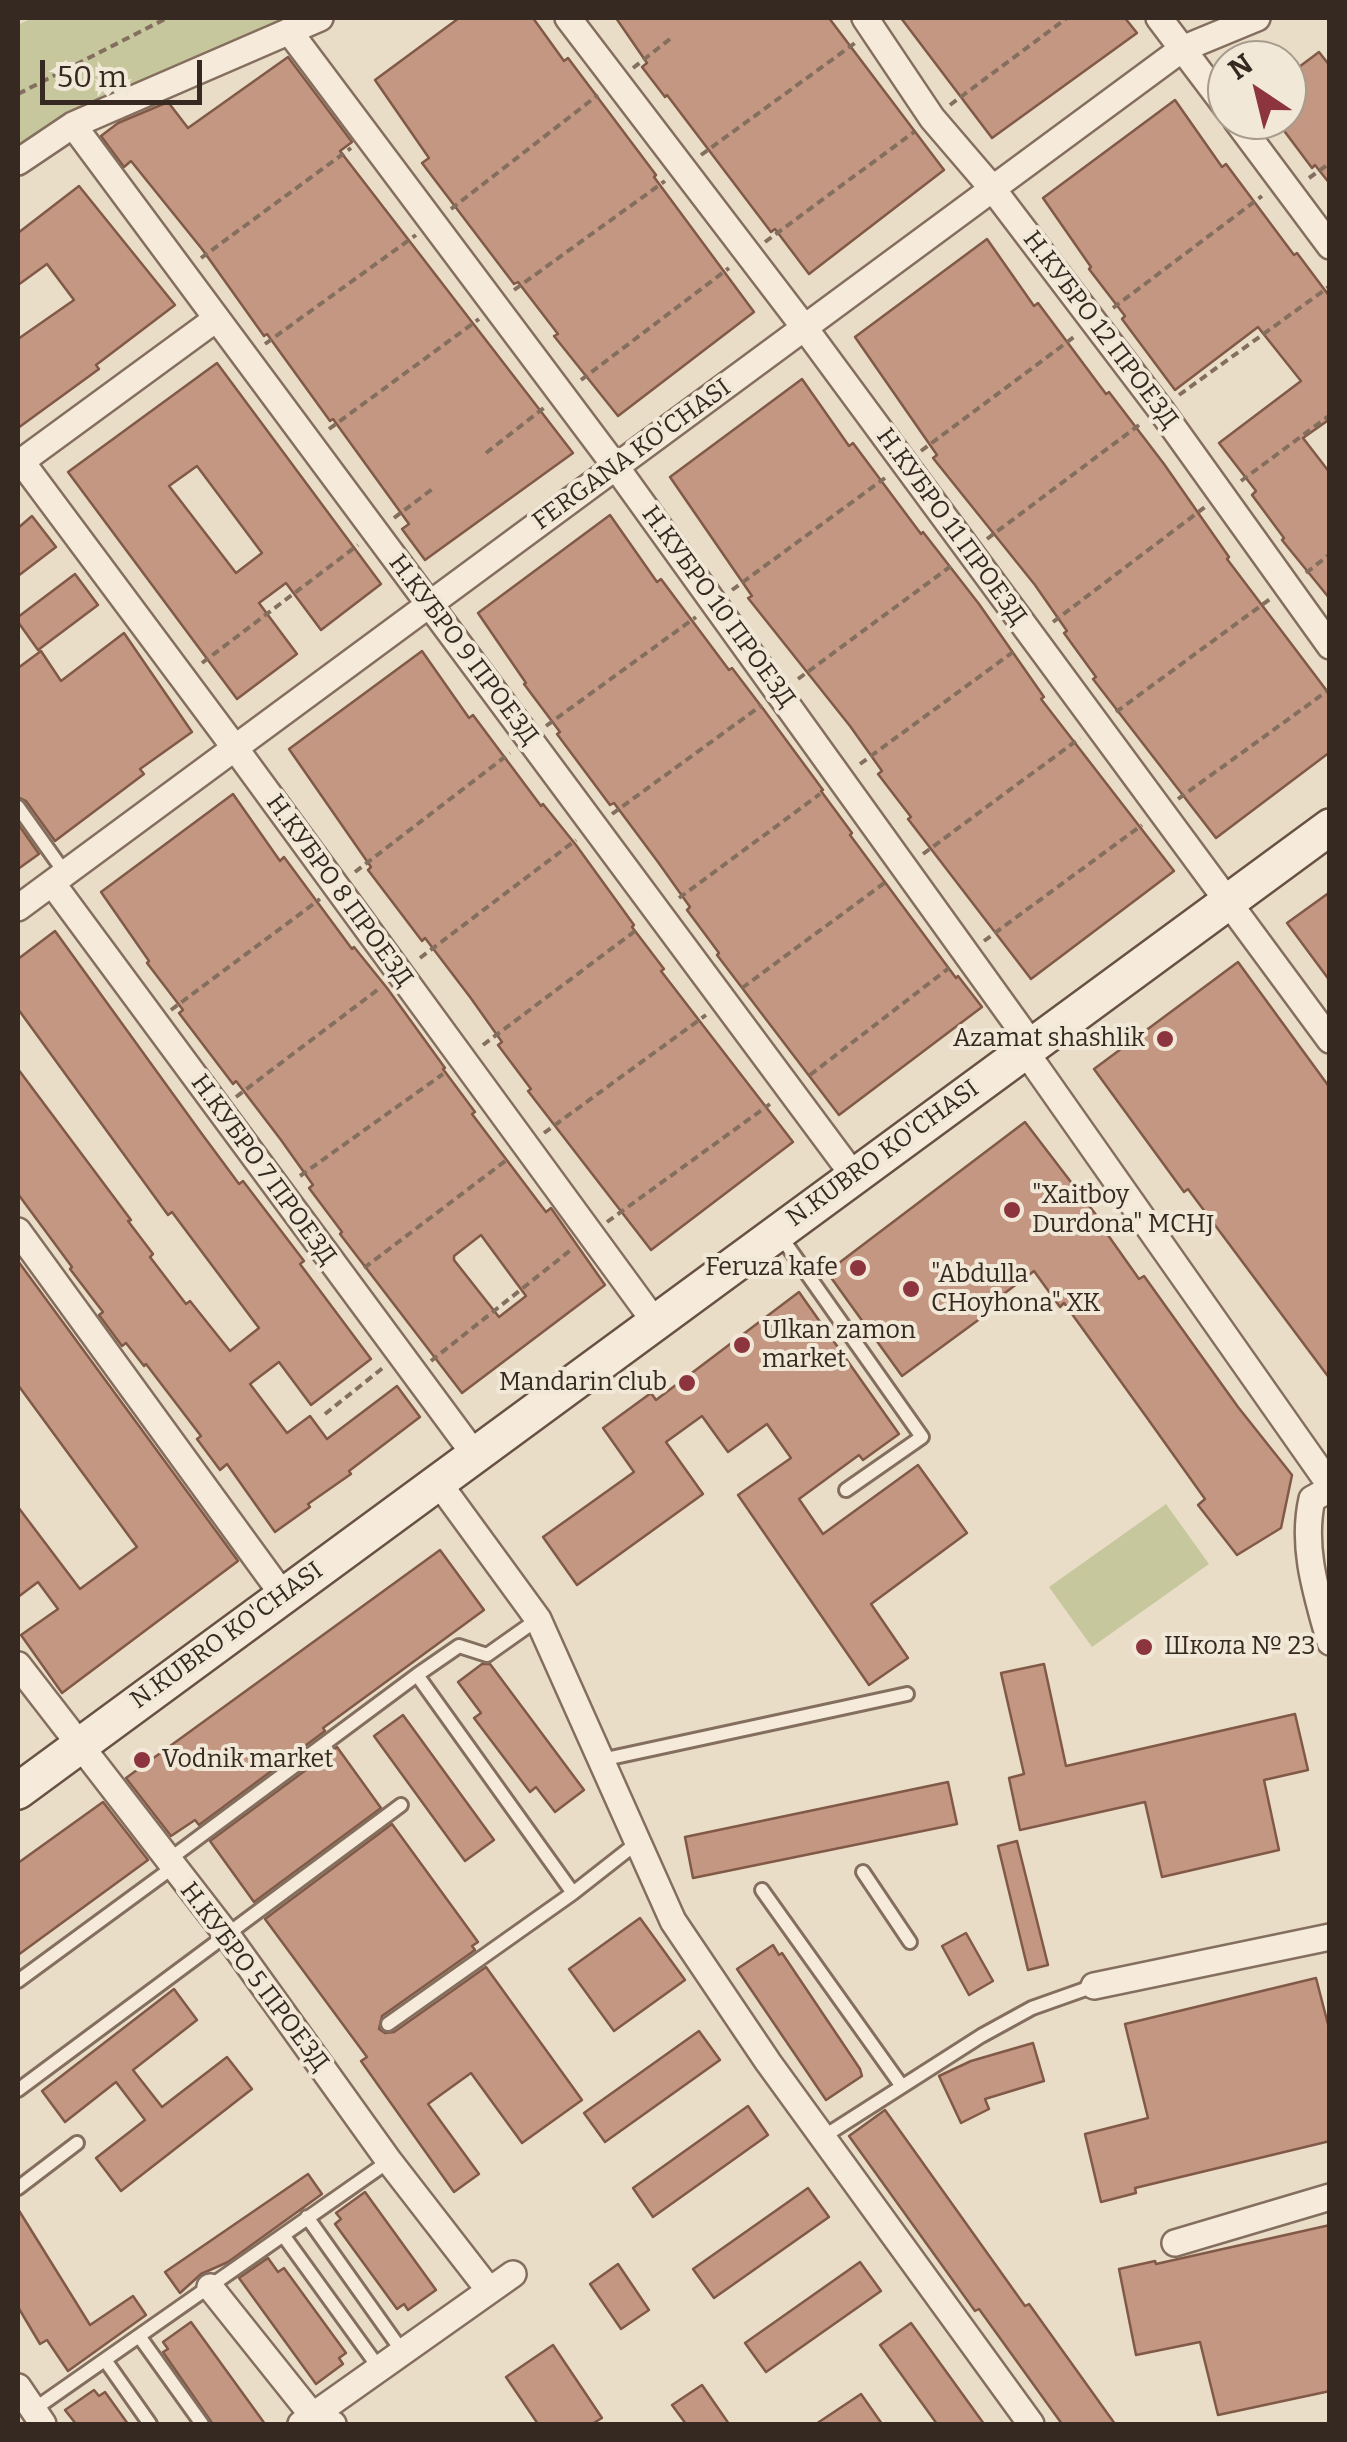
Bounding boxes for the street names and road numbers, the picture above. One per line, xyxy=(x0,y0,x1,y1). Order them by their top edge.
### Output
street label: Н.КУБРО 12 ПРОЕЗД xyxy=(1016,226,1184,434)
street label: FERGANA KO'CHASI xyxy=(527,373,737,537)
street label: Н.КУБРО 11 ПРОЕЗД xyxy=(870,423,1032,631)
street label: Н.КУБРО 10 ПРОЕЗД xyxy=(635,500,801,714)
street label: Н.КУБРО 9 ПРОЕЗД xyxy=(382,549,544,751)
street label: Н.КУБРО 8 ПРОЕЗД xyxy=(259,789,419,993)
street label: Н.КУБРО 7 ПРОЕЗД xyxy=(184,1069,342,1271)
street label: N.KUBRO KO'CHASI xyxy=(781,1074,985,1234)
street label: N.KUBRO KO'CHASI xyxy=(125,1556,329,1716)
street label: Н.КУБРО 5 ПРОЕЗД xyxy=(173,1877,335,2077)

